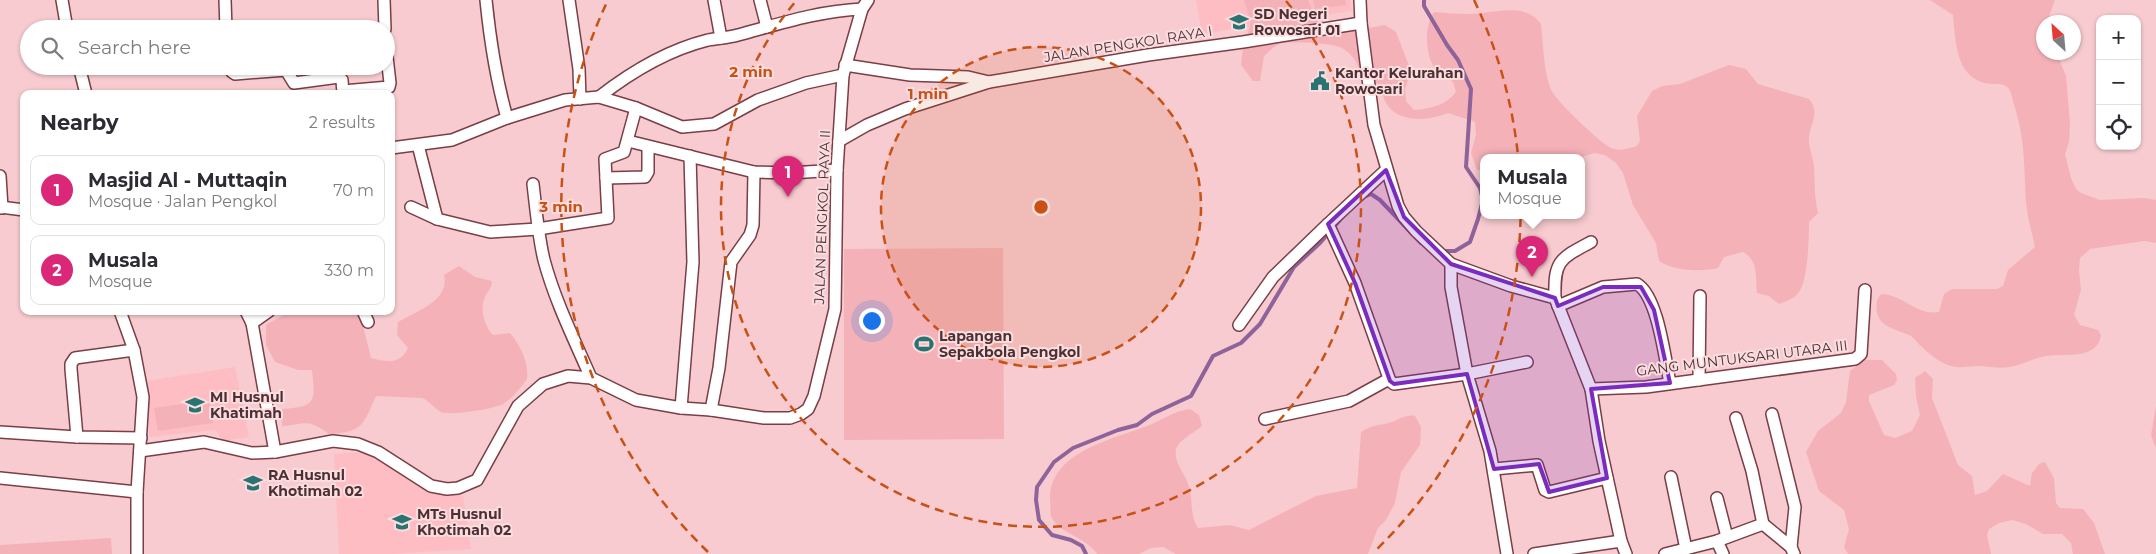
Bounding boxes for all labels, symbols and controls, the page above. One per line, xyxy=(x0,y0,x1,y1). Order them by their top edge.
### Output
place label: SD Negeri Rowosari 01 xyxy=(1254,5,1341,39)
school or university icon: SD Negeri Rowosari 01 xyxy=(1228,11,1250,33)
north arrow xyxy=(2036,15,2081,60)
map controls xyxy=(2096,15,2141,150)
button: + xyxy=(2096,15,2141,60)
search box xyxy=(20,20,395,75)
street label: JALAN PENGKOL RAYA I xyxy=(1041,22,1214,66)
icon: search xyxy=(38,34,66,62)
text: Search here xyxy=(78,36,191,59)
button: − xyxy=(2096,60,2141,105)
text: 2 min xyxy=(729,62,773,81)
place label: Kantor Kelurahan Rowosari xyxy=(1335,64,1463,98)
public building icon: Kantor Kelurahan Rowosari xyxy=(1309,70,1331,92)
text: 1 min xyxy=(908,84,948,103)
button: locate xyxy=(2096,105,2141,150)
text: Nearby xyxy=(40,110,119,135)
text: 2 results xyxy=(309,113,375,132)
street label: JALAN PENGKOL RAYA II xyxy=(810,129,834,306)
popup xyxy=(1480,154,1585,219)
pin: 1 xyxy=(772,156,804,197)
text: Musala xyxy=(1497,166,1568,189)
text: Masjid Al - Muttaqin xyxy=(88,169,287,192)
text: 1 xyxy=(54,181,60,200)
text: 70 m xyxy=(333,181,374,200)
text: Mosque xyxy=(1497,189,1562,208)
text: Mosque · Jalan Pengkol xyxy=(88,192,277,211)
text: 3 min xyxy=(538,197,583,216)
centre of rings xyxy=(1032,198,1050,216)
pin: 2 xyxy=(1516,236,1548,277)
text: Musala xyxy=(88,249,158,272)
text: 2 xyxy=(52,261,62,280)
text: 330 m xyxy=(324,261,374,280)
text: Mosque xyxy=(88,272,152,291)
your location xyxy=(859,308,885,334)
place label: Lapangan Sepakbola Pengkol xyxy=(939,327,1080,361)
sports icon: Lapangan Sepakbola Pengkol xyxy=(913,333,935,355)
street label: GANG MUNTUKSARI UTARA III xyxy=(1635,336,1849,380)
place label: MI Husnul Khatimah xyxy=(210,388,284,422)
school or university icon: MI Husnul Khatimah xyxy=(184,394,206,416)
place label: RA Husnul Khotimah 02 xyxy=(268,466,362,500)
school or university icon: RA Husnul Khotimah 02 xyxy=(242,472,264,494)
place label: MTs Husnul Khotimah 02 xyxy=(417,505,511,539)
school or university icon: MTs Husnul Khotimah 02 xyxy=(391,511,413,533)

